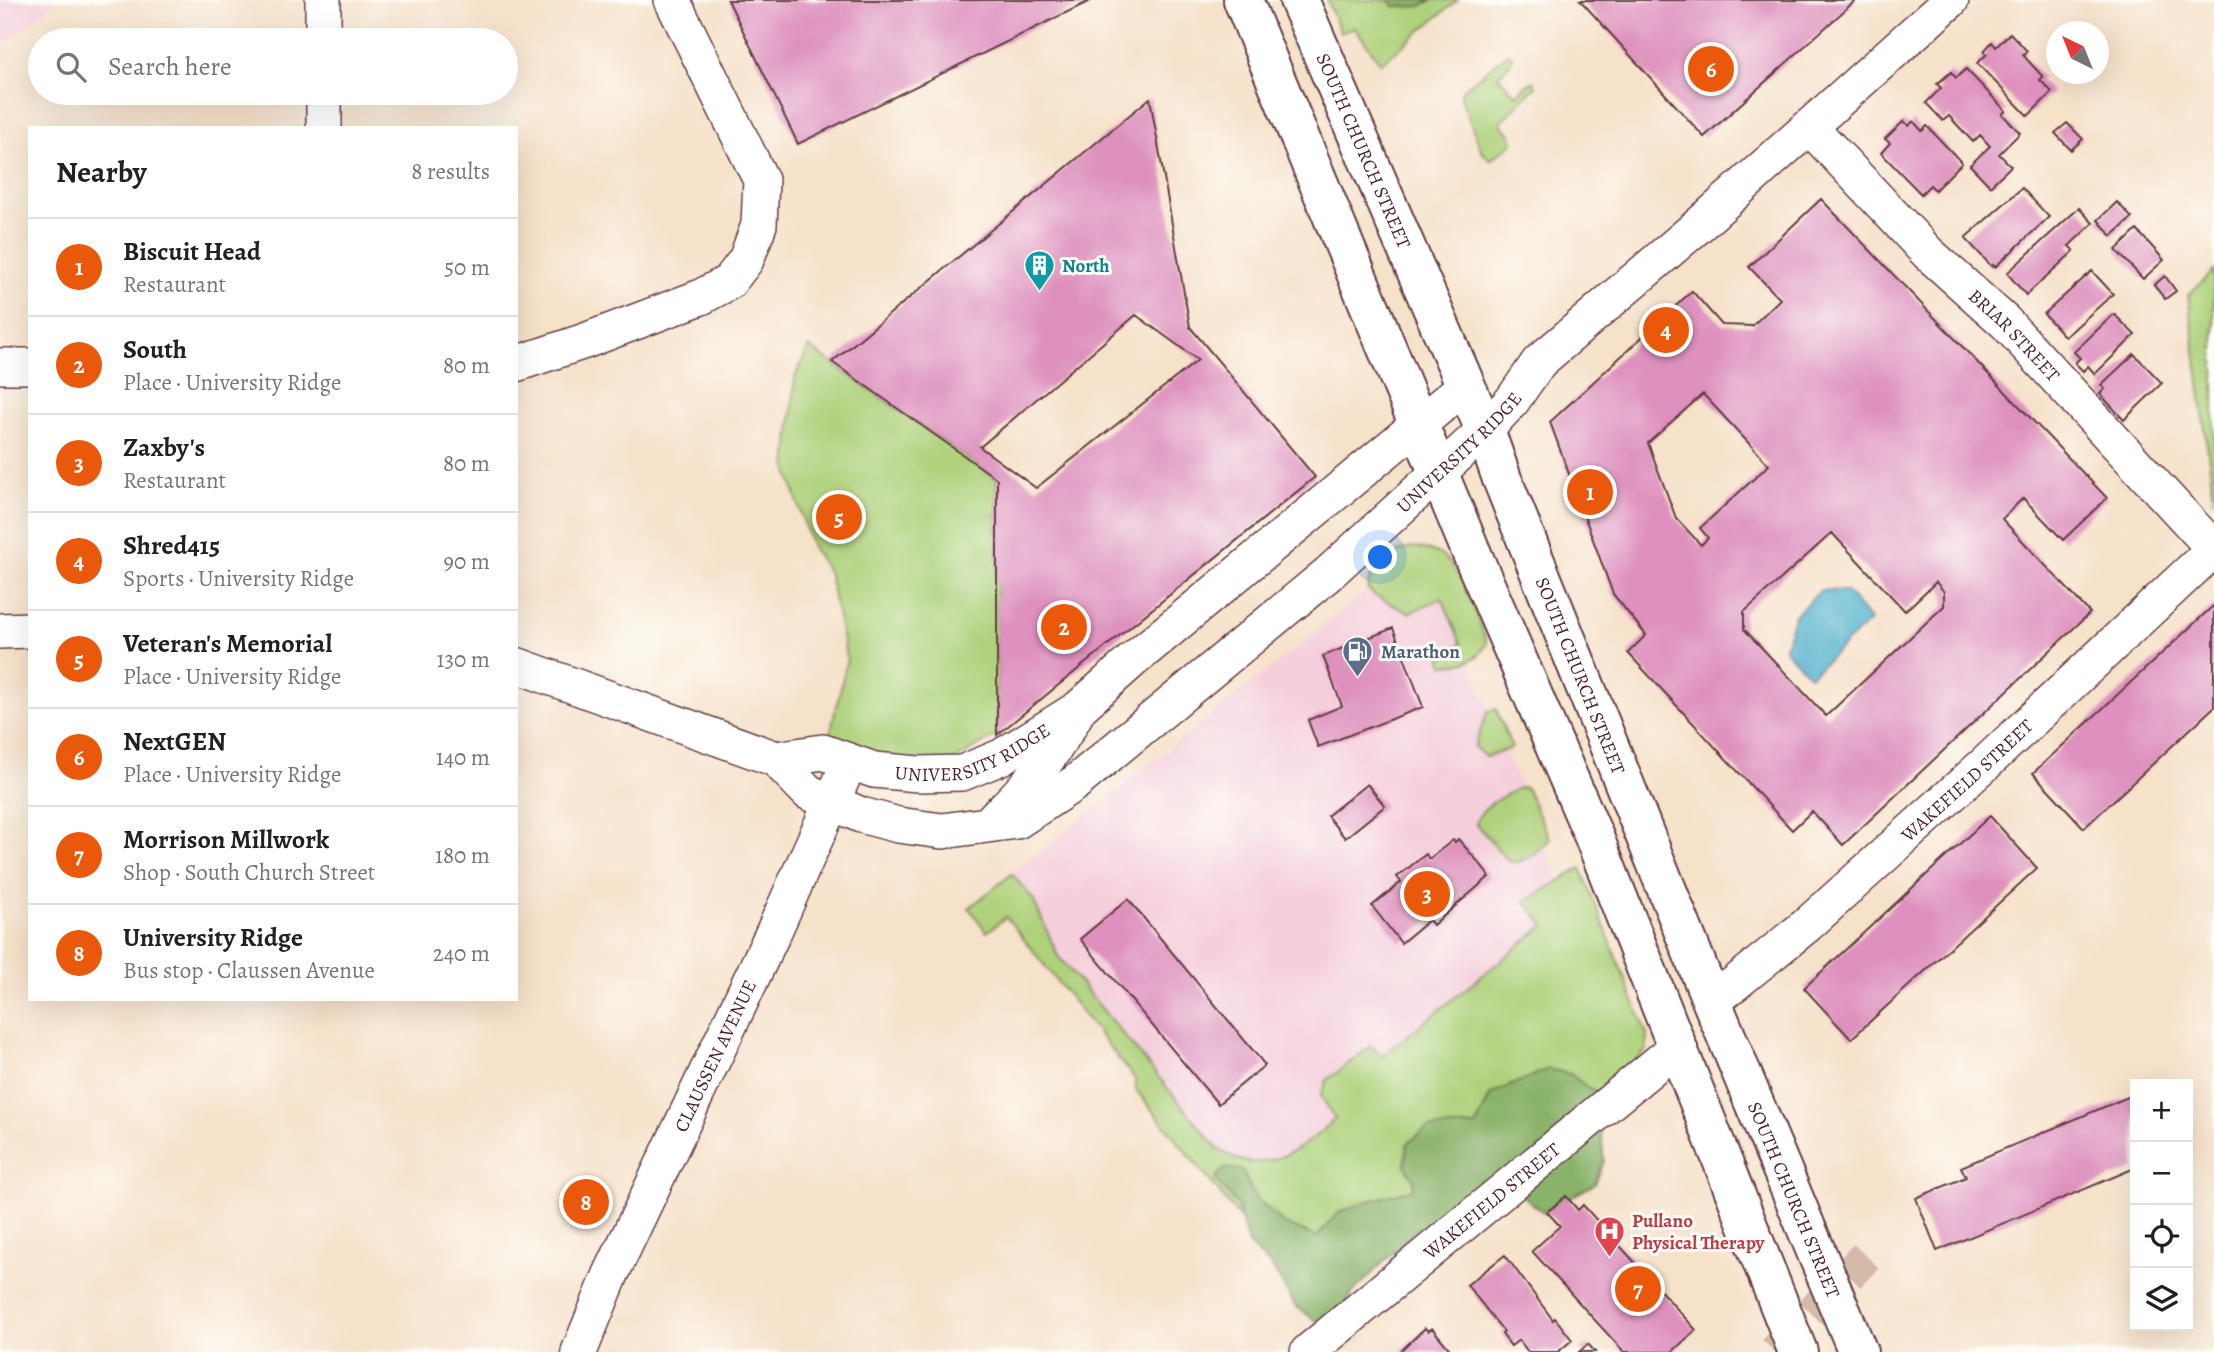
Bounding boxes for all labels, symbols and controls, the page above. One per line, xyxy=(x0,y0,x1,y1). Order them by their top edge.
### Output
north arrow xyxy=(2046,21,2109,84)
search box xyxy=(28,28,518,105)
pin: 6 xyxy=(1688,43,1734,95)
icon: search xyxy=(52,48,90,86)
text: Search here xyxy=(108,49,232,84)
street label: SOUTH CHURCH STREET xyxy=(1310,49,1417,253)
text: Nearby xyxy=(56,152,147,192)
text: 8 results xyxy=(411,156,490,187)
text: Biscuit Head xyxy=(123,234,261,269)
building icon: North xyxy=(1022,248,1056,292)
text: 1 xyxy=(75,252,83,283)
text: 50 m xyxy=(444,252,490,283)
place label: North xyxy=(1062,253,1110,279)
text: Restaurant xyxy=(123,269,226,300)
street label: BRIAR STREET xyxy=(1962,283,2066,388)
pin: 4 xyxy=(1643,304,1689,356)
text: South xyxy=(123,332,187,367)
text: 2 xyxy=(73,350,85,381)
text: 80 m xyxy=(443,350,490,381)
text: Place · University Ridge xyxy=(123,367,341,398)
street label: UNIVERSITY RIDGE xyxy=(1391,387,1528,519)
text: Zaxby's xyxy=(123,430,205,465)
text: 3 xyxy=(74,448,84,479)
text: 80 m xyxy=(443,448,490,479)
text: Restaurant xyxy=(123,465,226,496)
pin: 1 xyxy=(1567,466,1613,518)
pin: 5 xyxy=(816,491,862,543)
text: Shred415 xyxy=(123,528,220,563)
your location xyxy=(1363,540,1397,574)
text: 4 xyxy=(74,546,84,577)
text: 90 m xyxy=(444,546,490,577)
text: Sports · University Ridge xyxy=(123,563,354,594)
street label: SOUTH CHURCH STREET xyxy=(1529,573,1631,779)
pin: 2 xyxy=(1041,601,1087,653)
text: Veteran's Memorial xyxy=(123,626,332,661)
fuel station icon: Marathon xyxy=(1341,634,1375,678)
place label: Marathon xyxy=(1381,639,1460,665)
text: 5 xyxy=(74,644,84,675)
text: 130 m xyxy=(437,644,490,675)
text: Place · University Ridge xyxy=(123,661,341,692)
street label: WAKEFIELD STREET xyxy=(1895,713,2039,849)
street label: UNIVERSITY RIDGE xyxy=(894,717,1055,788)
text: NextGEN xyxy=(123,724,226,759)
text: 6 xyxy=(74,742,84,773)
text: 140 m xyxy=(436,742,490,773)
text: Place · University Ridge xyxy=(123,759,341,790)
text: Morrison Millwork xyxy=(123,822,329,857)
text: 7 xyxy=(74,840,84,871)
text: 180 m xyxy=(435,840,490,871)
text: Shop · South Church Street xyxy=(123,857,375,888)
pin: 3 xyxy=(1404,868,1450,920)
text: University Ridge xyxy=(123,920,303,955)
text: 8 xyxy=(73,938,85,969)
text: 240 m xyxy=(433,938,490,969)
text: Bus stop · Claussen Avenue xyxy=(123,955,375,986)
street label: CLAUSSEN AVENUE xyxy=(668,976,763,1137)
map controls xyxy=(2130,1079,2193,1331)
button: + xyxy=(2130,1079,2193,1142)
street label: SOUTH CHURCH STREET xyxy=(1741,1098,1846,1302)
street label: WAKEFIELD STREET xyxy=(1417,1137,1567,1266)
button: − xyxy=(2130,1142,2193,1205)
pin: 8 xyxy=(563,1176,609,1228)
button: locate xyxy=(2130,1205,2193,1268)
place label: Pullano Physical Therapy xyxy=(1632,1208,1766,1256)
hospital icon: Pullano Physical Therapy xyxy=(1592,1214,1626,1258)
pin: 7 xyxy=(1615,1263,1661,1315)
button: layers xyxy=(2130,1268,2193,1331)

